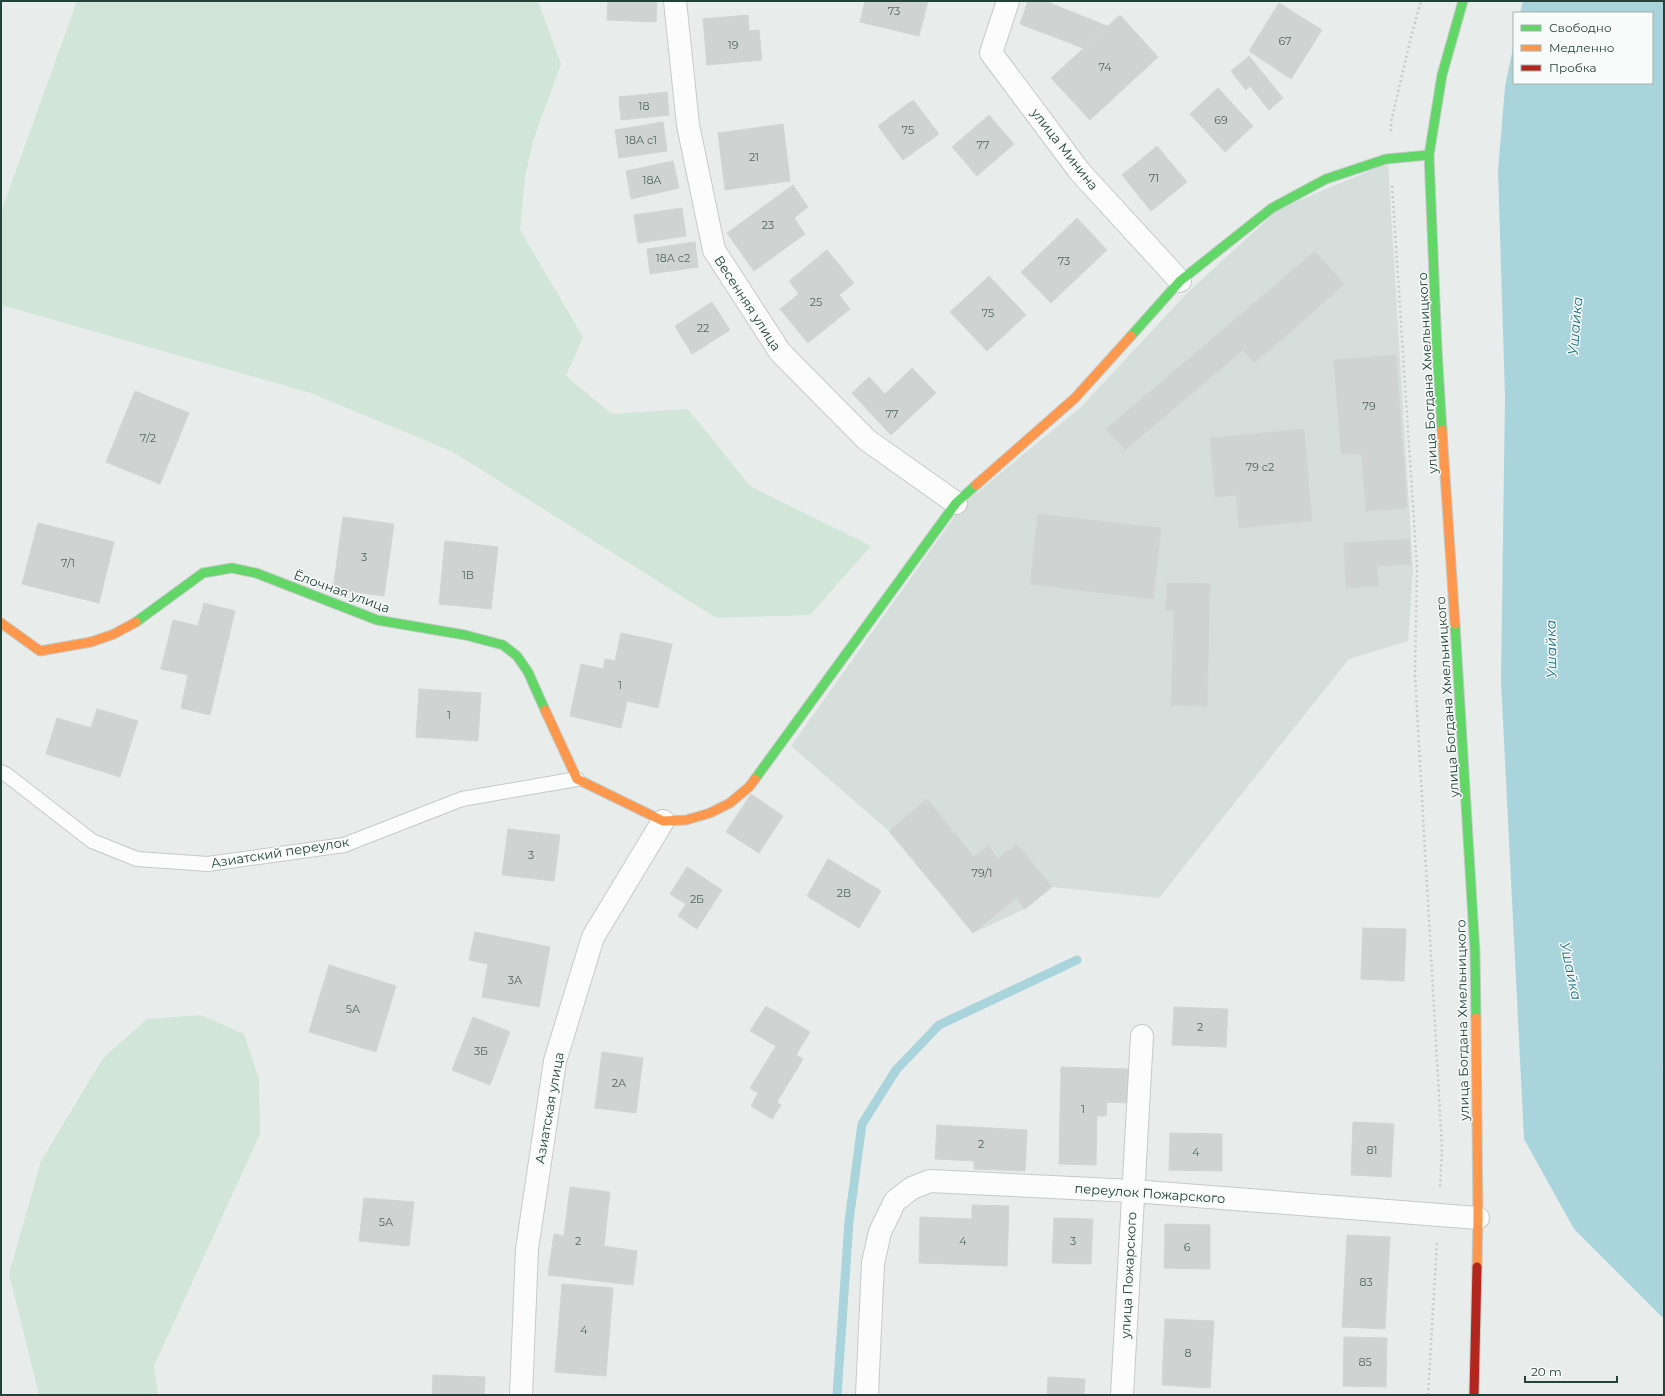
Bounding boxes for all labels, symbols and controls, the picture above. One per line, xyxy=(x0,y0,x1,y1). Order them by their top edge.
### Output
house number: 73 xyxy=(888,4,900,18)
legend xyxy=(1513,12,1653,84)
text: Свободно xyxy=(1549,20,1612,35)
house number: 67 xyxy=(1278,34,1292,48)
house number: 19 xyxy=(728,38,739,52)
text: Медленно xyxy=(1549,40,1615,55)
house number: 74 xyxy=(1098,60,1112,74)
text: Пробка xyxy=(1549,60,1597,75)
house number: 18 xyxy=(639,99,650,113)
street label: улица Минина xyxy=(1027,104,1102,193)
house number: 69 xyxy=(1214,113,1228,127)
house number: 75 xyxy=(902,123,914,137)
house number: 18А с1 xyxy=(625,133,657,147)
house number: 77 xyxy=(977,138,989,152)
house number: 21 xyxy=(749,150,759,164)
house number: 71 xyxy=(1149,171,1159,185)
house number: 18А xyxy=(642,173,662,187)
house number: 23 xyxy=(762,218,774,232)
house number: 18А с2 xyxy=(656,251,690,265)
street label: Весенняя улица xyxy=(711,252,785,354)
house number: 73 xyxy=(1058,254,1070,268)
street label: улица Богдана Хмельницкого xyxy=(1414,272,1440,475)
house number: 25 xyxy=(810,295,822,309)
water label: Ушайка xyxy=(1563,296,1587,356)
house number: 75 xyxy=(982,306,994,320)
house number: 22 xyxy=(697,321,709,335)
house number: 79 xyxy=(1362,399,1376,413)
house number: 77 xyxy=(886,407,898,421)
house number: 7/2 xyxy=(140,431,156,445)
house number: 79 с2 xyxy=(1246,460,1274,474)
house number: 3 xyxy=(361,550,367,564)
house number: 7/1 xyxy=(61,556,75,570)
street label: Ёлочная улица xyxy=(292,566,392,616)
house number: 1В xyxy=(462,568,474,582)
street label: улица Богдана Хмельницкого xyxy=(1432,596,1462,799)
water label: Ушайка xyxy=(1541,619,1561,679)
house number: 1 xyxy=(618,678,622,692)
house number: 1 xyxy=(447,708,451,722)
street label: Азиатский переулок xyxy=(210,833,351,871)
house number: 3 xyxy=(528,848,534,862)
house number: 79/1 xyxy=(972,866,992,880)
house number: 2В xyxy=(837,886,851,900)
house number: 2Б xyxy=(690,892,704,906)
street label: улица Богдана Хмельницкого xyxy=(1452,919,1472,1122)
water label: Ушайка xyxy=(1556,940,1586,1002)
house number: 3А xyxy=(508,973,523,987)
house number: 5А xyxy=(346,1002,361,1016)
house number: 2 xyxy=(1197,1020,1203,1034)
house number: 3Б xyxy=(474,1044,488,1058)
street label: Азиатская улица xyxy=(531,1051,567,1165)
house number: 2А xyxy=(612,1076,627,1090)
house number: 1 xyxy=(1081,1102,1085,1116)
house number: 2 xyxy=(978,1137,984,1151)
house number: 81 xyxy=(1367,1143,1378,1157)
house number: 4 xyxy=(1192,1145,1200,1159)
street label: переулок Пожарского xyxy=(1074,1180,1226,1206)
street label: улица Пожарского xyxy=(1117,1211,1139,1340)
house number: 5А xyxy=(379,1215,394,1229)
house number: 2 xyxy=(575,1234,581,1248)
house number: 4 xyxy=(959,1234,967,1248)
house number: 3 xyxy=(1070,1234,1076,1248)
house number: 6 xyxy=(1184,1240,1191,1254)
house number: 83 xyxy=(1359,1275,1373,1289)
house number: 4 xyxy=(580,1323,588,1337)
house number: 8 xyxy=(1184,1346,1192,1360)
house number: 85 xyxy=(1358,1355,1372,1369)
scale bar xyxy=(1525,1358,1617,1384)
text: 20 m xyxy=(1531,1364,1562,1379)

